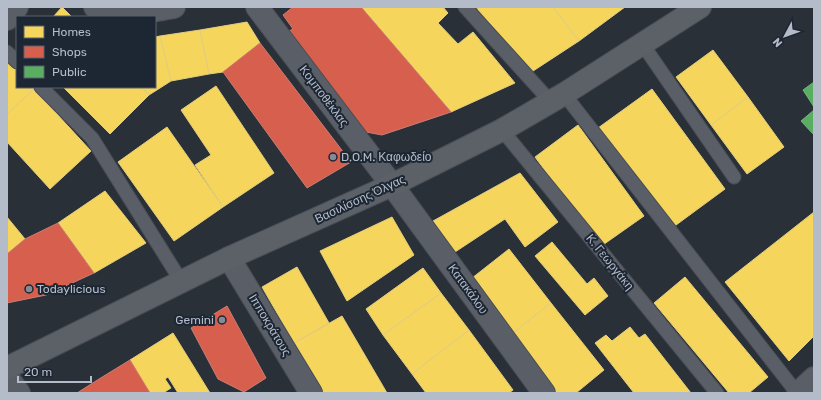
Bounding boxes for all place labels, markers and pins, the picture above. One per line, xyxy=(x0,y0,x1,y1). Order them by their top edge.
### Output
place label: D.O.M. Καφωδείο xyxy=(341,150,432,164)
marker: D.O.M. Καφωδείο xyxy=(328,152,338,162)
place label: Todaylicious xyxy=(37,282,106,296)
marker: Todaylicious xyxy=(24,284,34,294)
place label: Gemini xyxy=(175,313,214,327)
marker: Gemini xyxy=(217,315,227,325)

